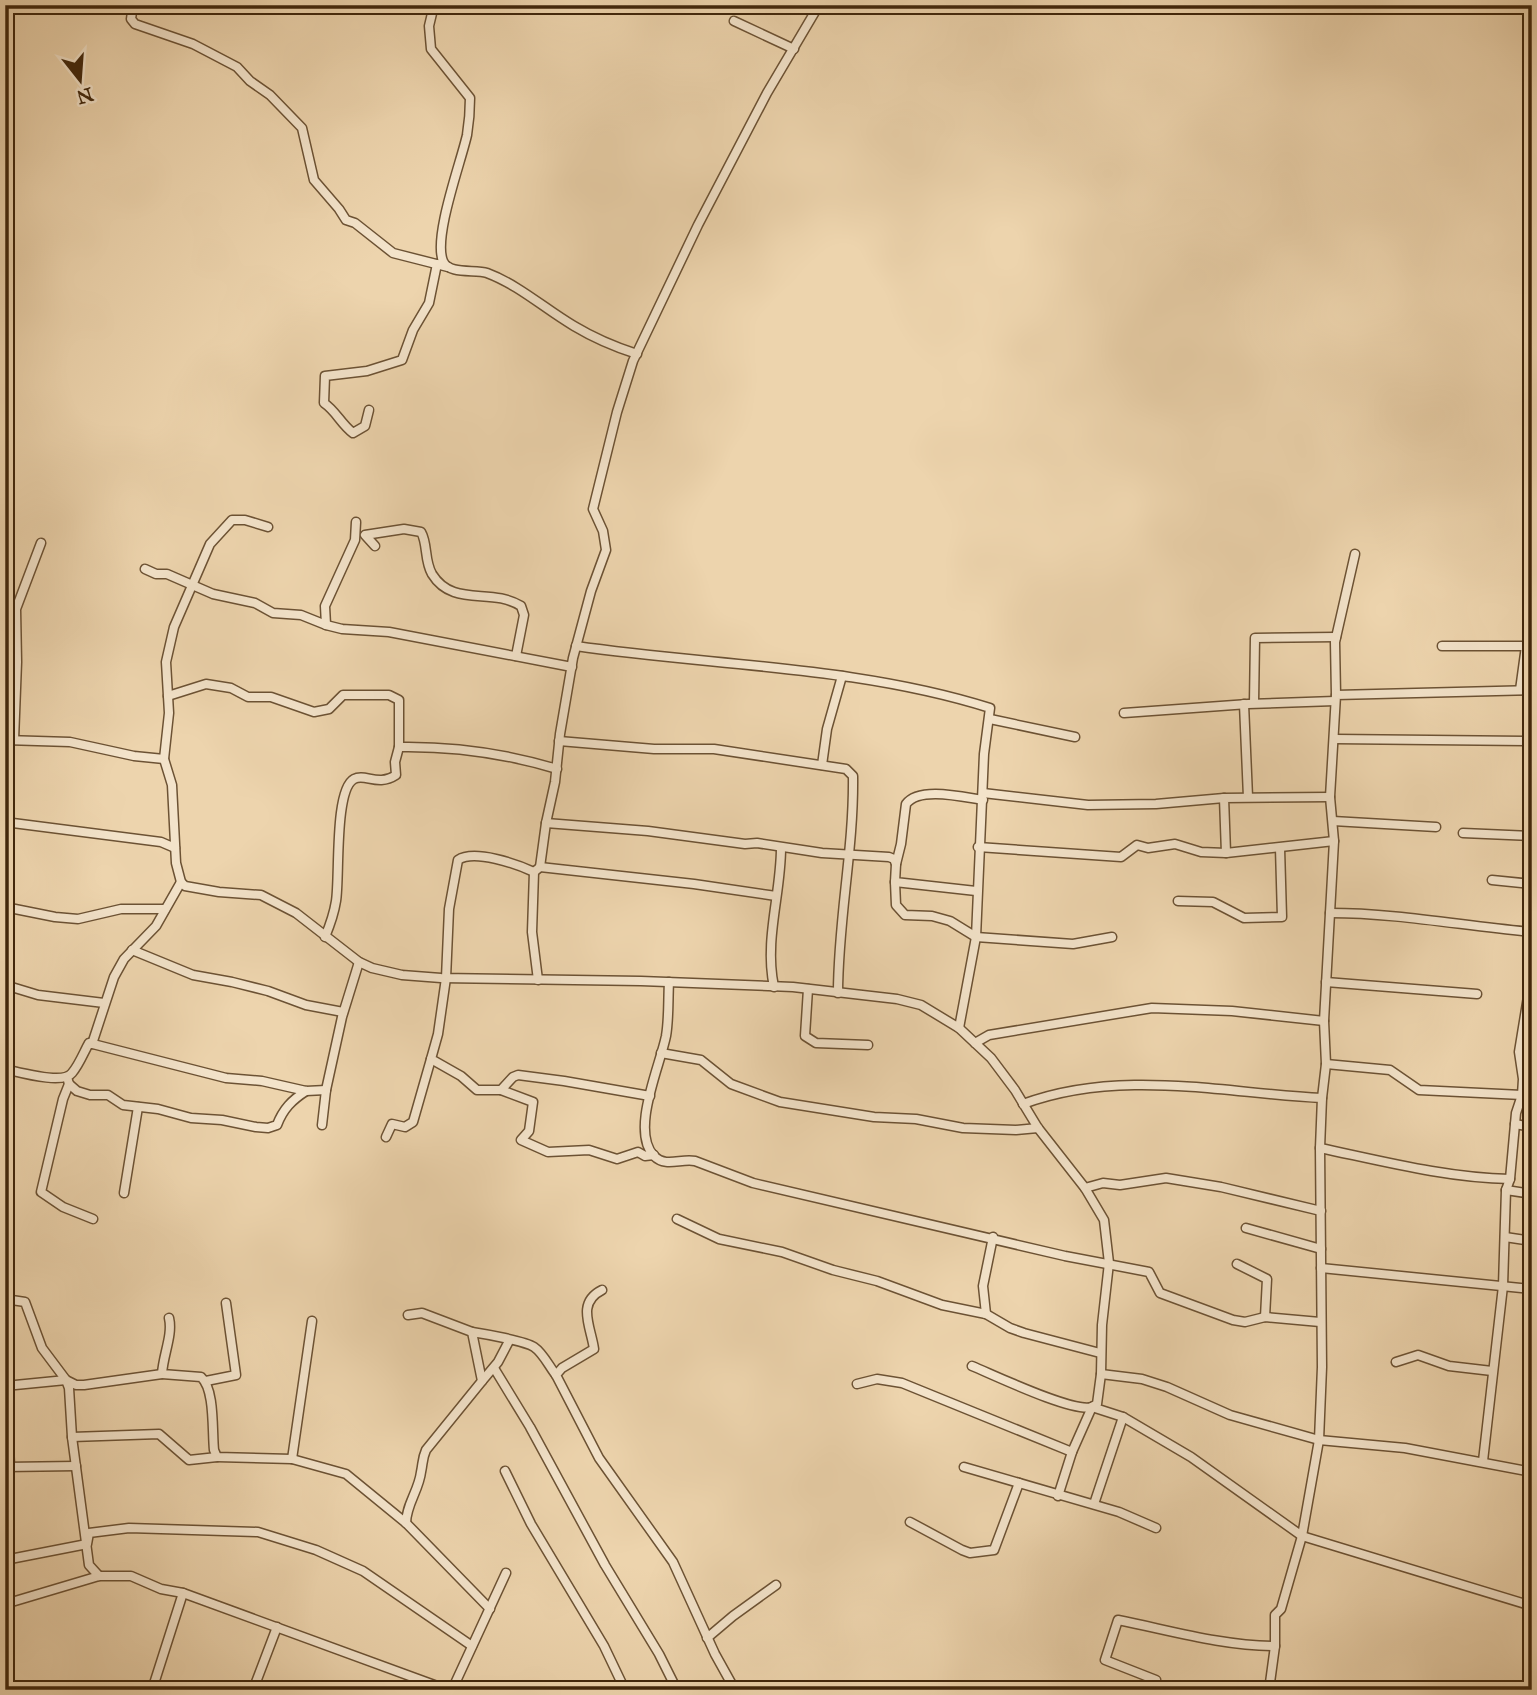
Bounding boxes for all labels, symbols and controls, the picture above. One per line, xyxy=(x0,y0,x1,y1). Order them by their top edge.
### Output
north arrow xyxy=(46,46,116,116)
text: N xyxy=(74,82,96,109)

